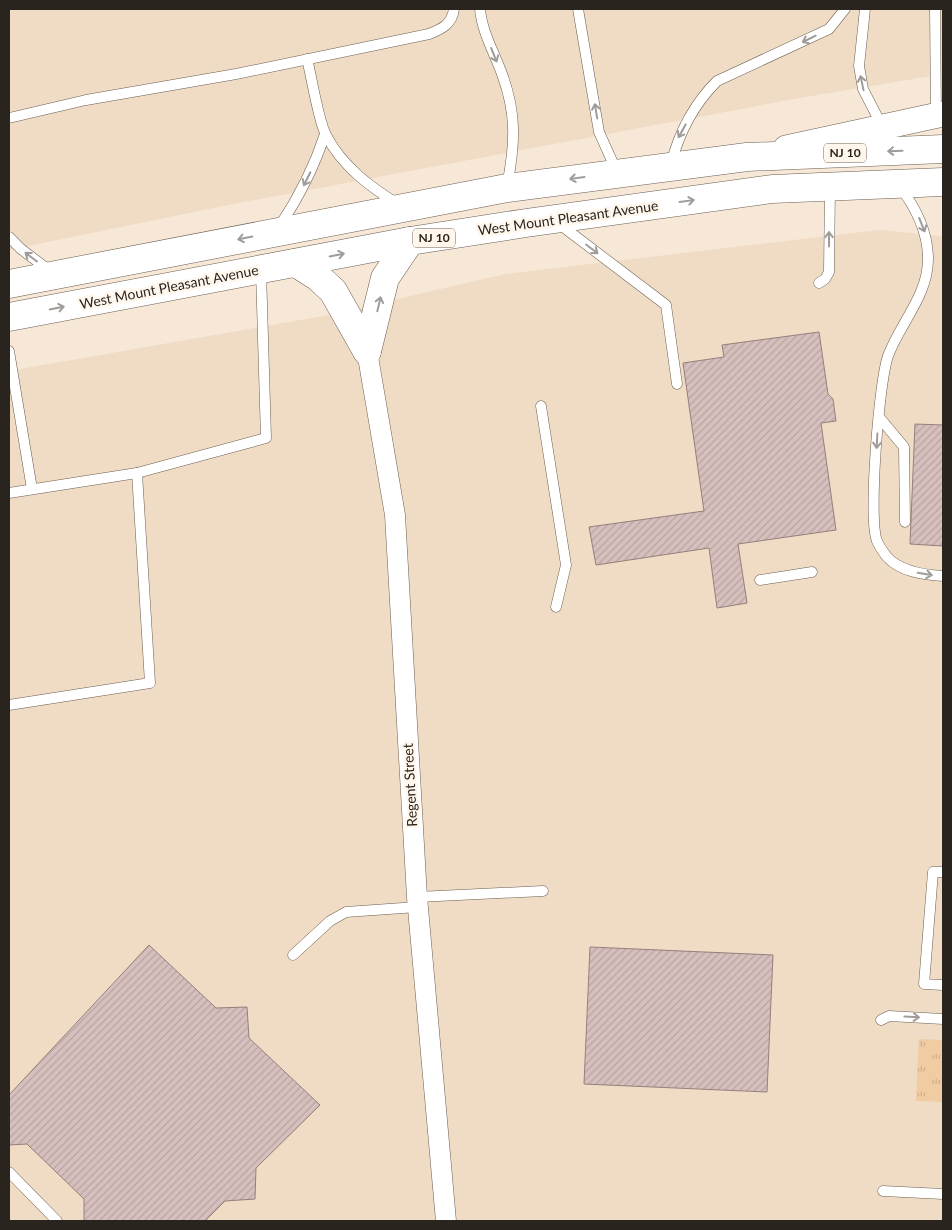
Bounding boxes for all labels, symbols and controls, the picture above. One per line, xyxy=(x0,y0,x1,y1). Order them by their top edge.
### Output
one-way arrow xyxy=(802,35,817,44)
one-way arrow xyxy=(490,47,499,62)
one-way arrow xyxy=(857,75,866,91)
one-way arrow xyxy=(590,103,600,119)
one-way arrow xyxy=(677,124,687,139)
road number: NJ 10 xyxy=(824,144,866,162)
one-way arrow xyxy=(887,147,903,156)
one-way arrow xyxy=(302,172,312,187)
one-way arrow xyxy=(569,174,585,184)
one-way arrow xyxy=(679,195,695,205)
street label: West Mount Pleasant Avenue xyxy=(477,196,659,239)
one-way arrow xyxy=(918,217,927,232)
road number: NJ 10 xyxy=(413,228,455,248)
one-way arrow xyxy=(824,231,834,248)
one-way arrow xyxy=(237,234,253,243)
one-way arrow xyxy=(585,243,598,254)
one-way arrow xyxy=(328,250,344,260)
one-way arrow xyxy=(24,252,38,262)
street label: West Mount Pleasant Avenue xyxy=(78,261,260,312)
one-way arrow xyxy=(375,296,384,312)
one-way arrow xyxy=(48,303,64,313)
one-way arrow xyxy=(873,432,882,448)
one-way arrow xyxy=(917,570,933,580)
street label: Regent Street xyxy=(399,743,420,827)
one-way arrow xyxy=(903,1012,919,1022)

